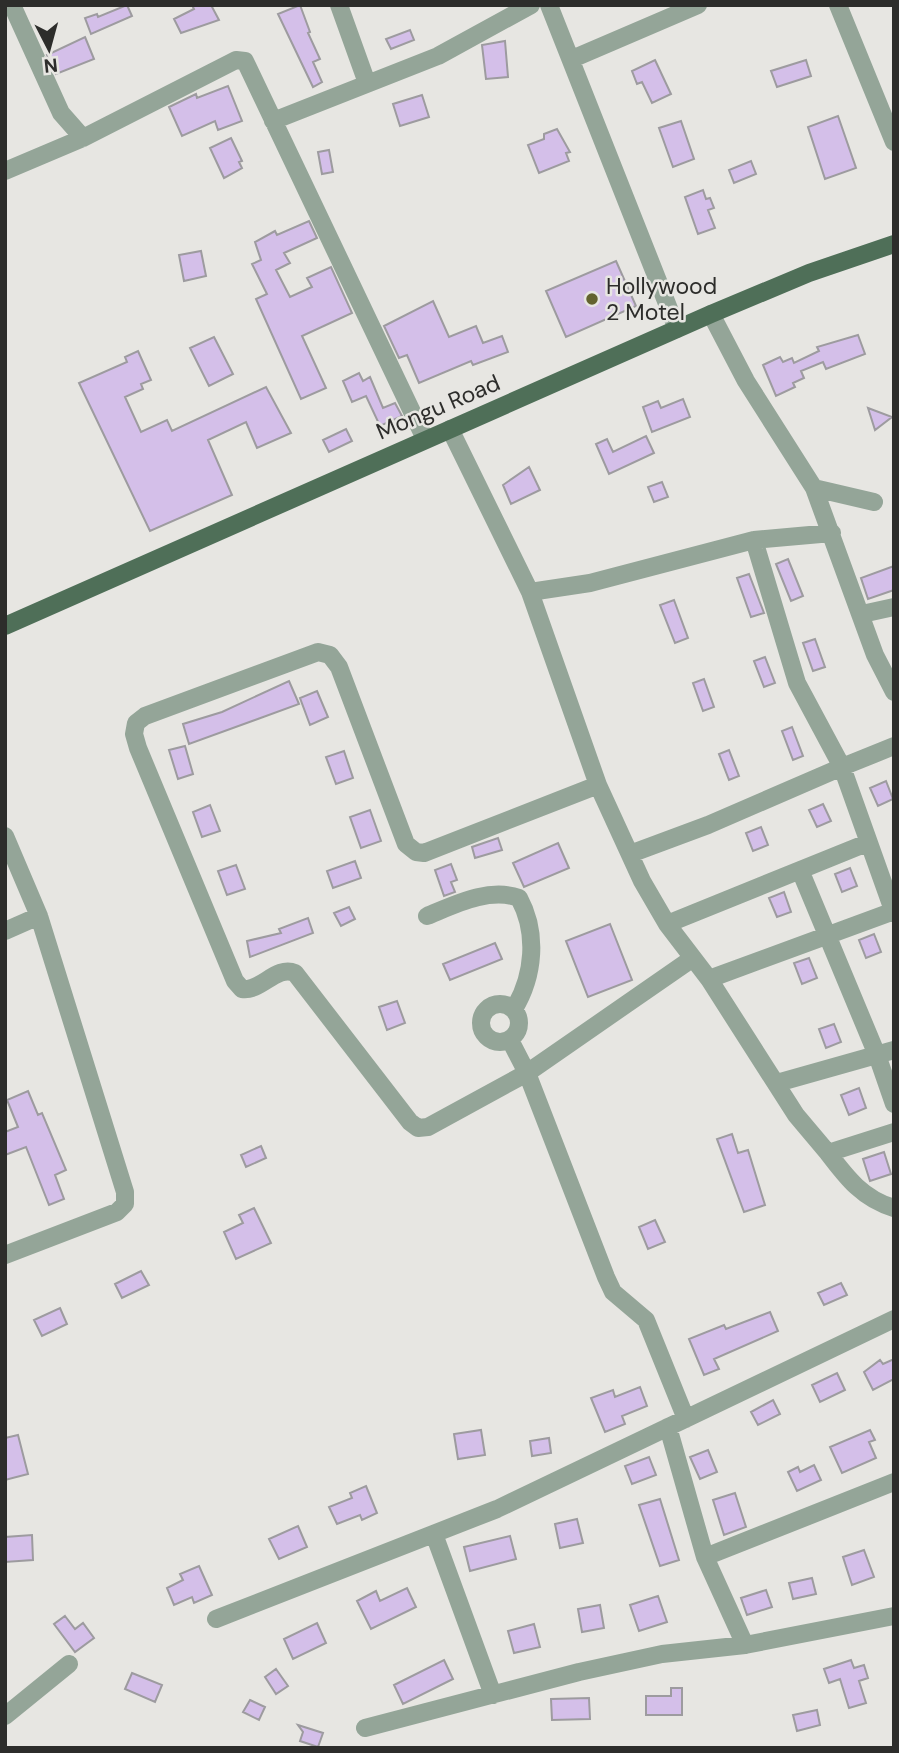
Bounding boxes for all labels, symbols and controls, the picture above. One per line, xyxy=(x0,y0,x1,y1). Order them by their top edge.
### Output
north arrow xyxy=(14,14,84,84)
text: N xyxy=(43,52,59,79)
place label: Hollywood 2 Motel xyxy=(606,271,717,327)
marker: Hollywood 2 Motel xyxy=(584,291,600,307)
street label: Mongu Road xyxy=(371,367,505,447)

